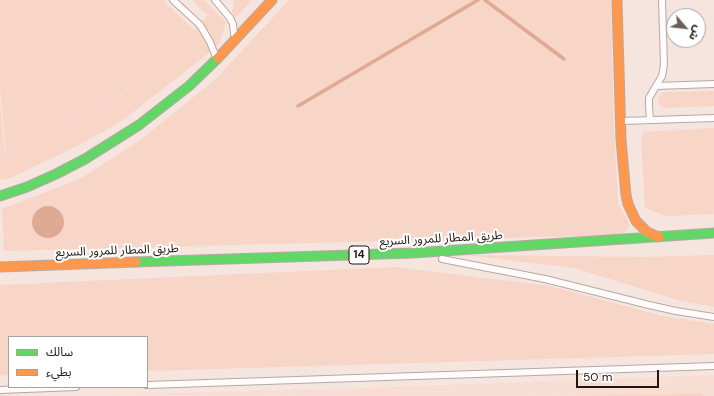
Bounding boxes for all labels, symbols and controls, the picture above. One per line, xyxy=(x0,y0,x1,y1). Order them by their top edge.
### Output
north arrow xyxy=(666,8,706,48)
text: ش xyxy=(686,23,705,43)
street label: طريق المطار للمرور السريع xyxy=(379,229,503,249)
street label: طريق المطار للمرور السريع xyxy=(55,242,179,260)
road number: 14 xyxy=(349,246,369,264)
legend xyxy=(8,336,148,388)
text: سالك xyxy=(46,344,73,360)
scale bar xyxy=(578,362,661,388)
text: بطيء xyxy=(46,364,72,380)
text: 50 m xyxy=(583,369,612,385)

